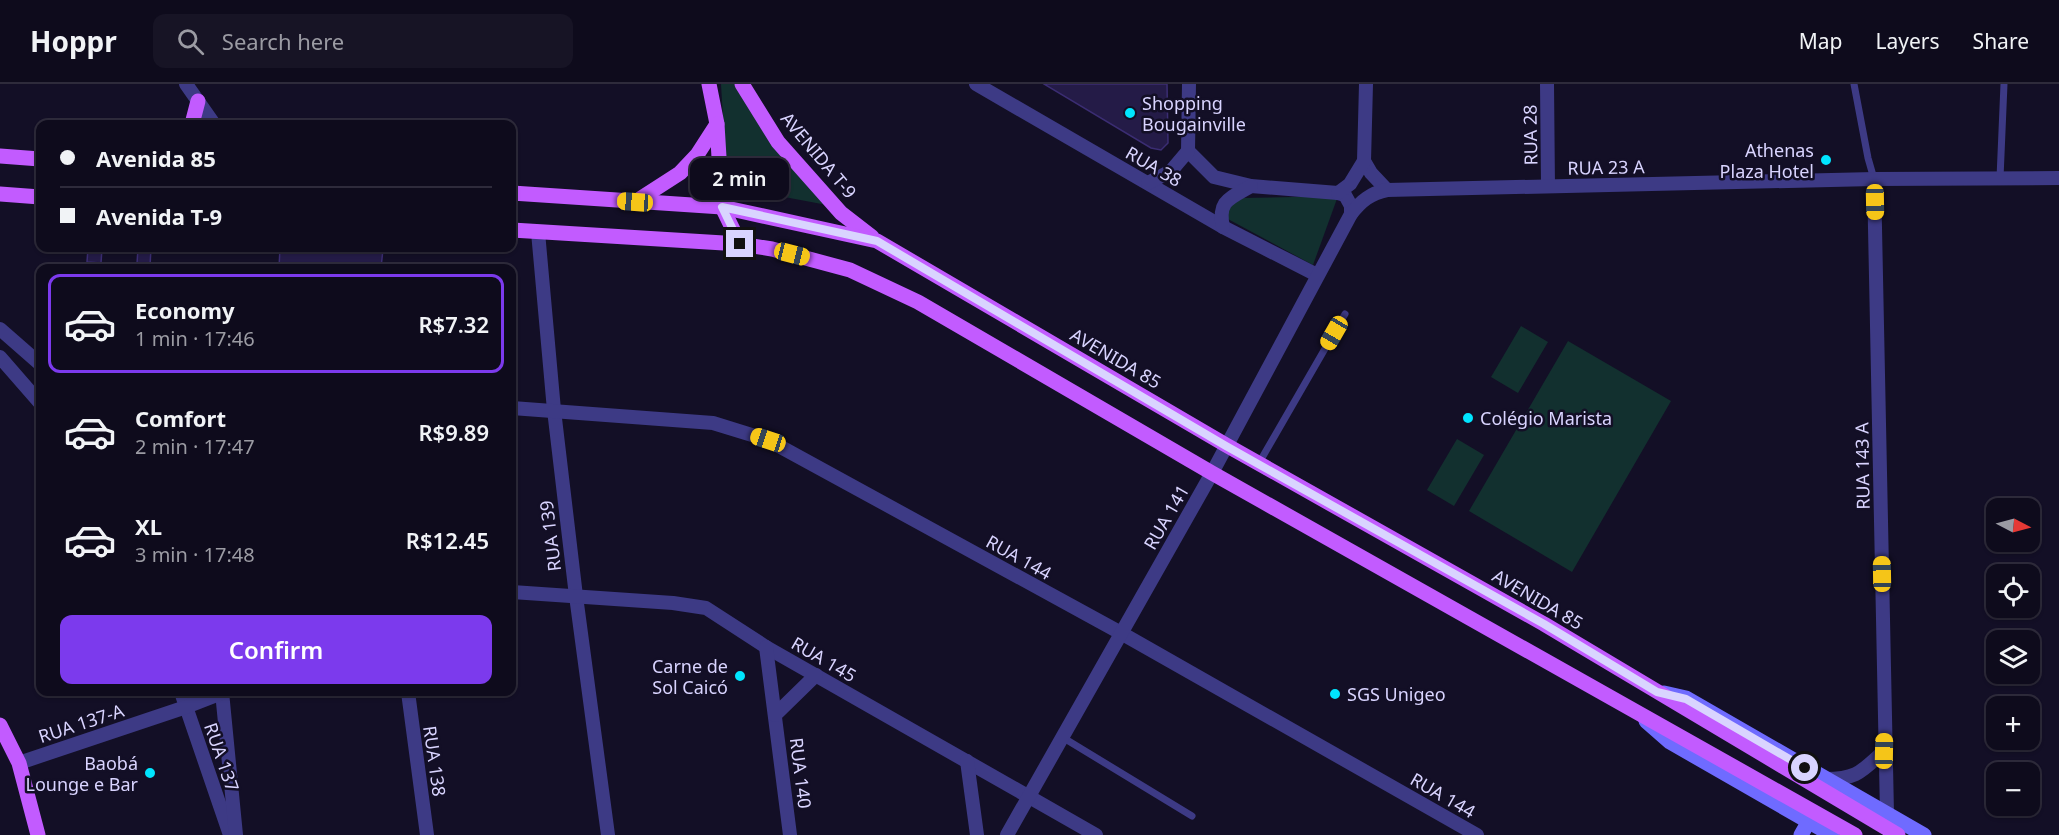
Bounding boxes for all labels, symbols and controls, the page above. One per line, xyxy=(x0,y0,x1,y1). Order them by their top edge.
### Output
search box xyxy=(153,14,573,68)
text: Hoppr xyxy=(30,22,117,60)
icon: search xyxy=(174,25,207,58)
text: Search here xyxy=(222,26,344,56)
text: Map xyxy=(1799,27,1843,55)
text: Layers xyxy=(1876,27,1940,55)
text: Share xyxy=(1973,27,2029,55)
place label: Shopping Bougainville xyxy=(1142,91,1246,136)
street label: RUA 28 xyxy=(1517,104,1543,166)
marker: Shopping Bougainville xyxy=(1123,106,1137,120)
street label: AVENIDA T-9 xyxy=(776,107,862,203)
place label: Athenas Plaza Hotel xyxy=(1720,138,1814,183)
street label: RUA 38 xyxy=(1122,140,1186,192)
text: Avenida 85 xyxy=(96,143,216,173)
marker: Athenas Plaza Hotel xyxy=(1819,153,1833,167)
street label: RUA 23 A xyxy=(1567,154,1645,180)
callout: 2 min xyxy=(690,157,789,199)
text: 2 min xyxy=(712,165,767,192)
car xyxy=(1866,184,1884,220)
car xyxy=(616,192,654,212)
text: Avenida T-9 xyxy=(96,201,222,231)
route end xyxy=(726,230,753,257)
car xyxy=(772,241,812,267)
text: Economy xyxy=(135,295,234,325)
icon: car xyxy=(63,297,117,351)
text: R$7.32 xyxy=(418,309,489,339)
car xyxy=(1317,313,1351,353)
street label: AVENIDA 85 xyxy=(1066,322,1166,394)
text: 1 min · 17:46 xyxy=(135,325,255,352)
text: Comfort xyxy=(135,403,226,433)
icon: car xyxy=(63,405,117,459)
place label: Colégio Marista xyxy=(1480,406,1612,430)
marker: Colégio Marista xyxy=(1461,411,1475,425)
text: R$9.89 xyxy=(418,417,489,447)
street label: RUA 143 A xyxy=(1849,422,1875,510)
car xyxy=(748,426,788,454)
text: 2 min · 17:47 xyxy=(135,433,255,460)
street label: RUA 141 xyxy=(1138,480,1194,554)
north arrow xyxy=(1986,498,2040,552)
map controls xyxy=(1986,498,2040,816)
street label: RUA 139 xyxy=(534,499,566,573)
text: XL xyxy=(135,511,162,541)
icon: car xyxy=(63,513,117,567)
text: R$12.45 xyxy=(406,525,489,555)
street label: RUA 144 xyxy=(982,529,1056,585)
text: 3 min · 17:48 xyxy=(135,541,255,568)
car xyxy=(1873,556,1891,592)
street label: AVENIDA 85 xyxy=(1488,563,1588,635)
button: locate xyxy=(1986,564,2040,618)
button: Confirm xyxy=(60,615,492,684)
button: layers xyxy=(1986,630,2040,684)
street label: RUA 145 xyxy=(787,631,861,687)
place label: Carne de Sol Caicó xyxy=(652,654,728,699)
marker: Carne de Sol Caicó xyxy=(733,669,747,683)
place label: SGS Unigeo xyxy=(1347,682,1446,706)
marker: SGS Unigeo xyxy=(1328,687,1342,701)
button: + xyxy=(1986,696,2040,750)
street label: RUA 137-A xyxy=(35,698,127,748)
street label: RUA 137 xyxy=(199,719,245,795)
street label: RUA 138 xyxy=(418,724,452,798)
car xyxy=(1875,733,1893,769)
street label: RUA 140 xyxy=(785,736,817,810)
place label: Baobá Lounge e Bar xyxy=(25,751,139,796)
route start xyxy=(1791,754,1818,781)
button: − xyxy=(1986,762,2040,816)
marker: Baobá Lounge e Bar xyxy=(143,766,157,780)
street label: RUA 144 xyxy=(1406,767,1480,823)

